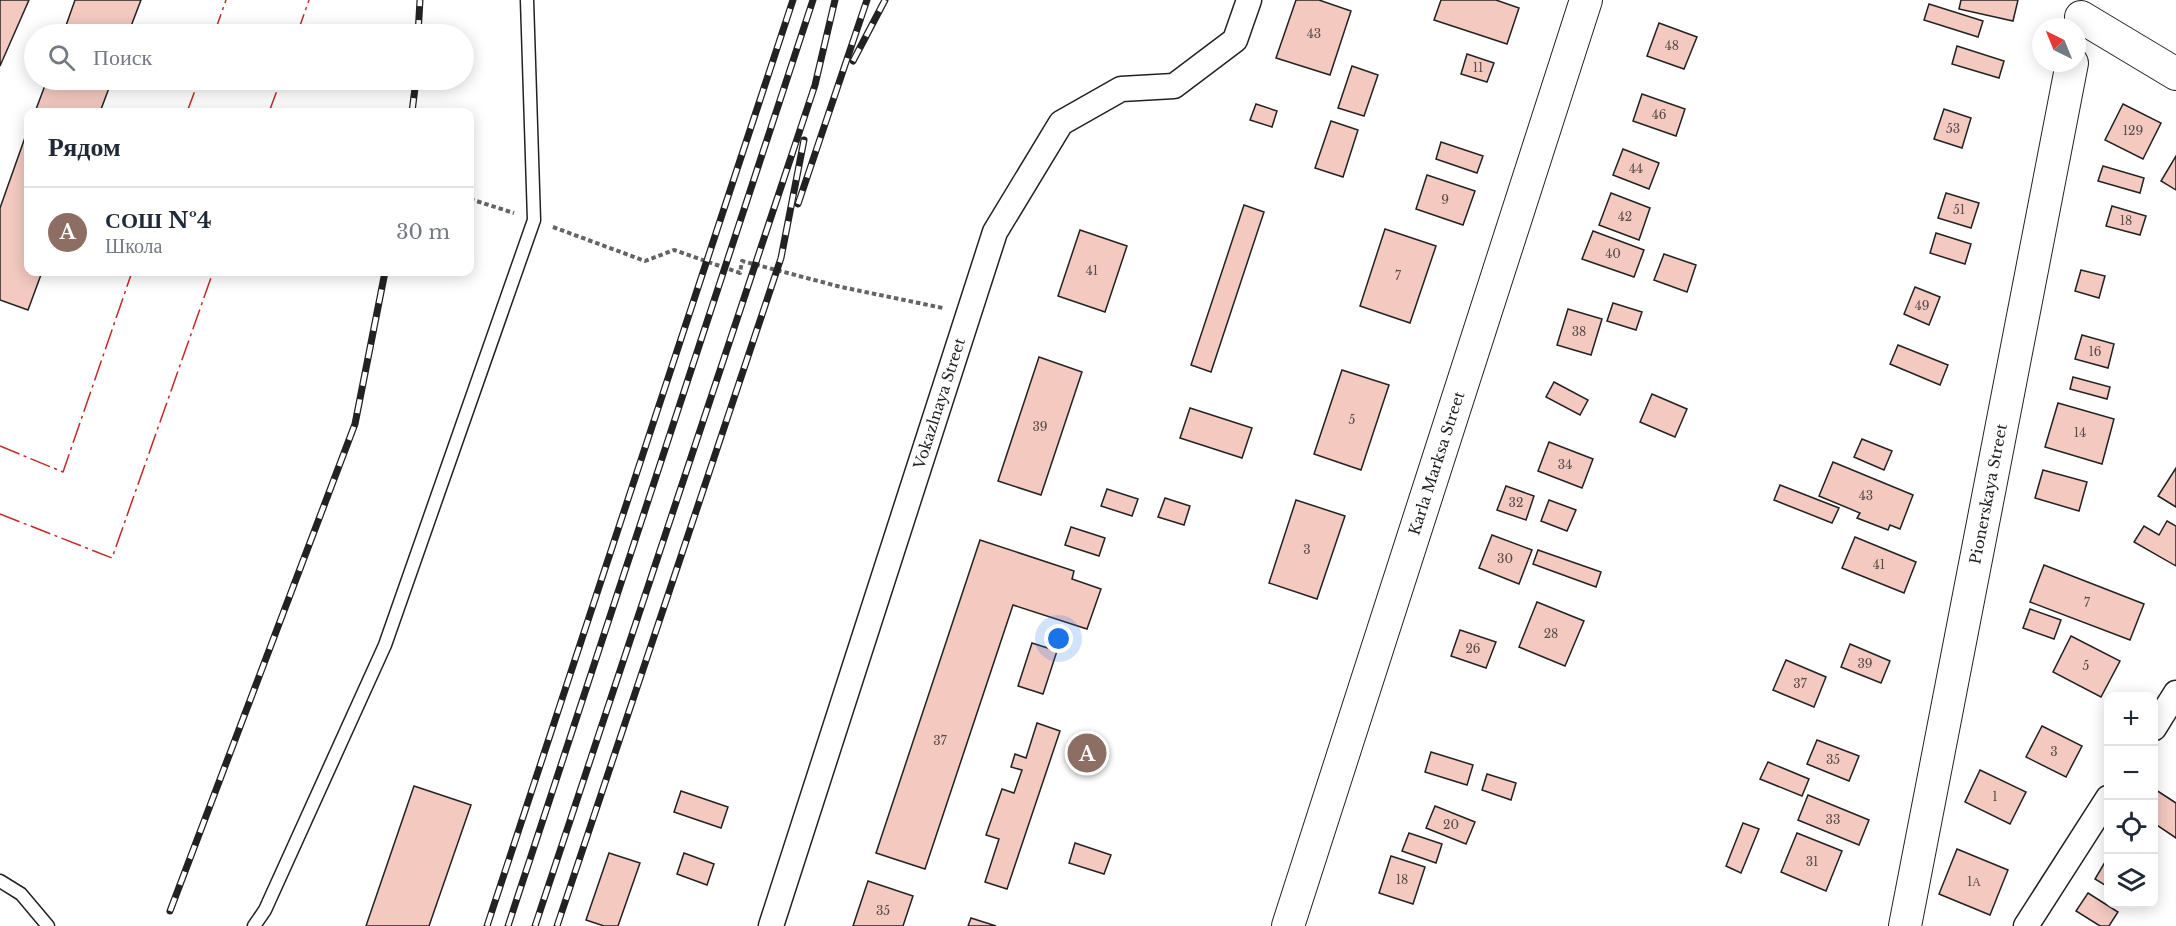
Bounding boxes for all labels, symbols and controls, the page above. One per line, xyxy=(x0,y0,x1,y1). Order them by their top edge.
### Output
north arrow xyxy=(2032,18,2086,72)
search box xyxy=(24,24,474,90)
house number: 43 xyxy=(1307,26,1321,41)
house number: 48 xyxy=(1665,38,1679,53)
icon: search xyxy=(45,41,78,74)
text: Поиск xyxy=(93,44,152,71)
house number: 11 xyxy=(1473,60,1483,75)
house number: 46 xyxy=(1652,107,1667,122)
house number: 53 xyxy=(1946,121,1960,136)
house number: 129 xyxy=(2123,123,2143,138)
text: Рядом xyxy=(48,131,121,163)
house number: 44 xyxy=(1629,161,1643,176)
house number: 9 xyxy=(1441,192,1449,207)
house number: 51 xyxy=(1953,202,1965,217)
text: СОШ №4 xyxy=(105,207,212,234)
house number: 42 xyxy=(1618,209,1632,224)
house number: 18 xyxy=(2120,213,2132,228)
text: A xyxy=(59,220,76,244)
text: 30 m xyxy=(396,220,450,244)
text: Школа xyxy=(105,234,162,258)
house number: 40 xyxy=(1605,246,1621,261)
house number: 41 xyxy=(1086,263,1098,278)
house number: 7 xyxy=(1395,268,1402,283)
house number: 49 xyxy=(1915,298,1929,313)
house number: 38 xyxy=(1572,324,1586,339)
street label: Vokazlnaya Street xyxy=(909,335,969,472)
house number: 16 xyxy=(2088,344,2102,359)
street label: Karla Marksa Street xyxy=(1404,389,1469,538)
house number: 5 xyxy=(1349,412,1356,427)
house number: 39 xyxy=(1032,419,1048,434)
street label: Pionerskaya Street xyxy=(1965,422,2011,566)
house number: 14 xyxy=(2074,425,2086,440)
house number: 34 xyxy=(1558,457,1572,472)
house number: 43 xyxy=(1859,488,1873,503)
house number: 32 xyxy=(1509,495,1523,510)
house number: 3 xyxy=(1303,542,1311,557)
house number: 30 xyxy=(1497,551,1513,566)
house number: 41 xyxy=(1873,557,1885,572)
house number: 7 xyxy=(2084,595,2091,610)
your location xyxy=(1044,624,1073,653)
house number: 28 xyxy=(1544,626,1558,641)
house number: 26 xyxy=(1465,641,1481,656)
house number: 39 xyxy=(1857,656,1873,671)
house number: 5 xyxy=(2083,658,2090,673)
house number: 37 xyxy=(1793,676,1808,691)
map controls xyxy=(2104,692,2158,908)
button: + xyxy=(2104,692,2158,746)
pin: A xyxy=(1068,730,1106,776)
house number: 37 xyxy=(933,733,948,748)
house number: 3 xyxy=(2050,744,2058,759)
button: − xyxy=(2104,746,2158,800)
house number: 35 xyxy=(1826,752,1840,767)
house number: 1 xyxy=(1992,789,1998,804)
button: locate xyxy=(2104,800,2158,854)
house number: 33 xyxy=(1826,812,1840,827)
house number: 20 xyxy=(1443,817,1459,832)
house number: 31 xyxy=(1806,854,1818,869)
button: layers xyxy=(2104,854,2158,908)
house number: 18 xyxy=(1396,872,1408,887)
house number: 1А xyxy=(1967,874,1981,889)
house number: 35 xyxy=(876,903,890,918)

